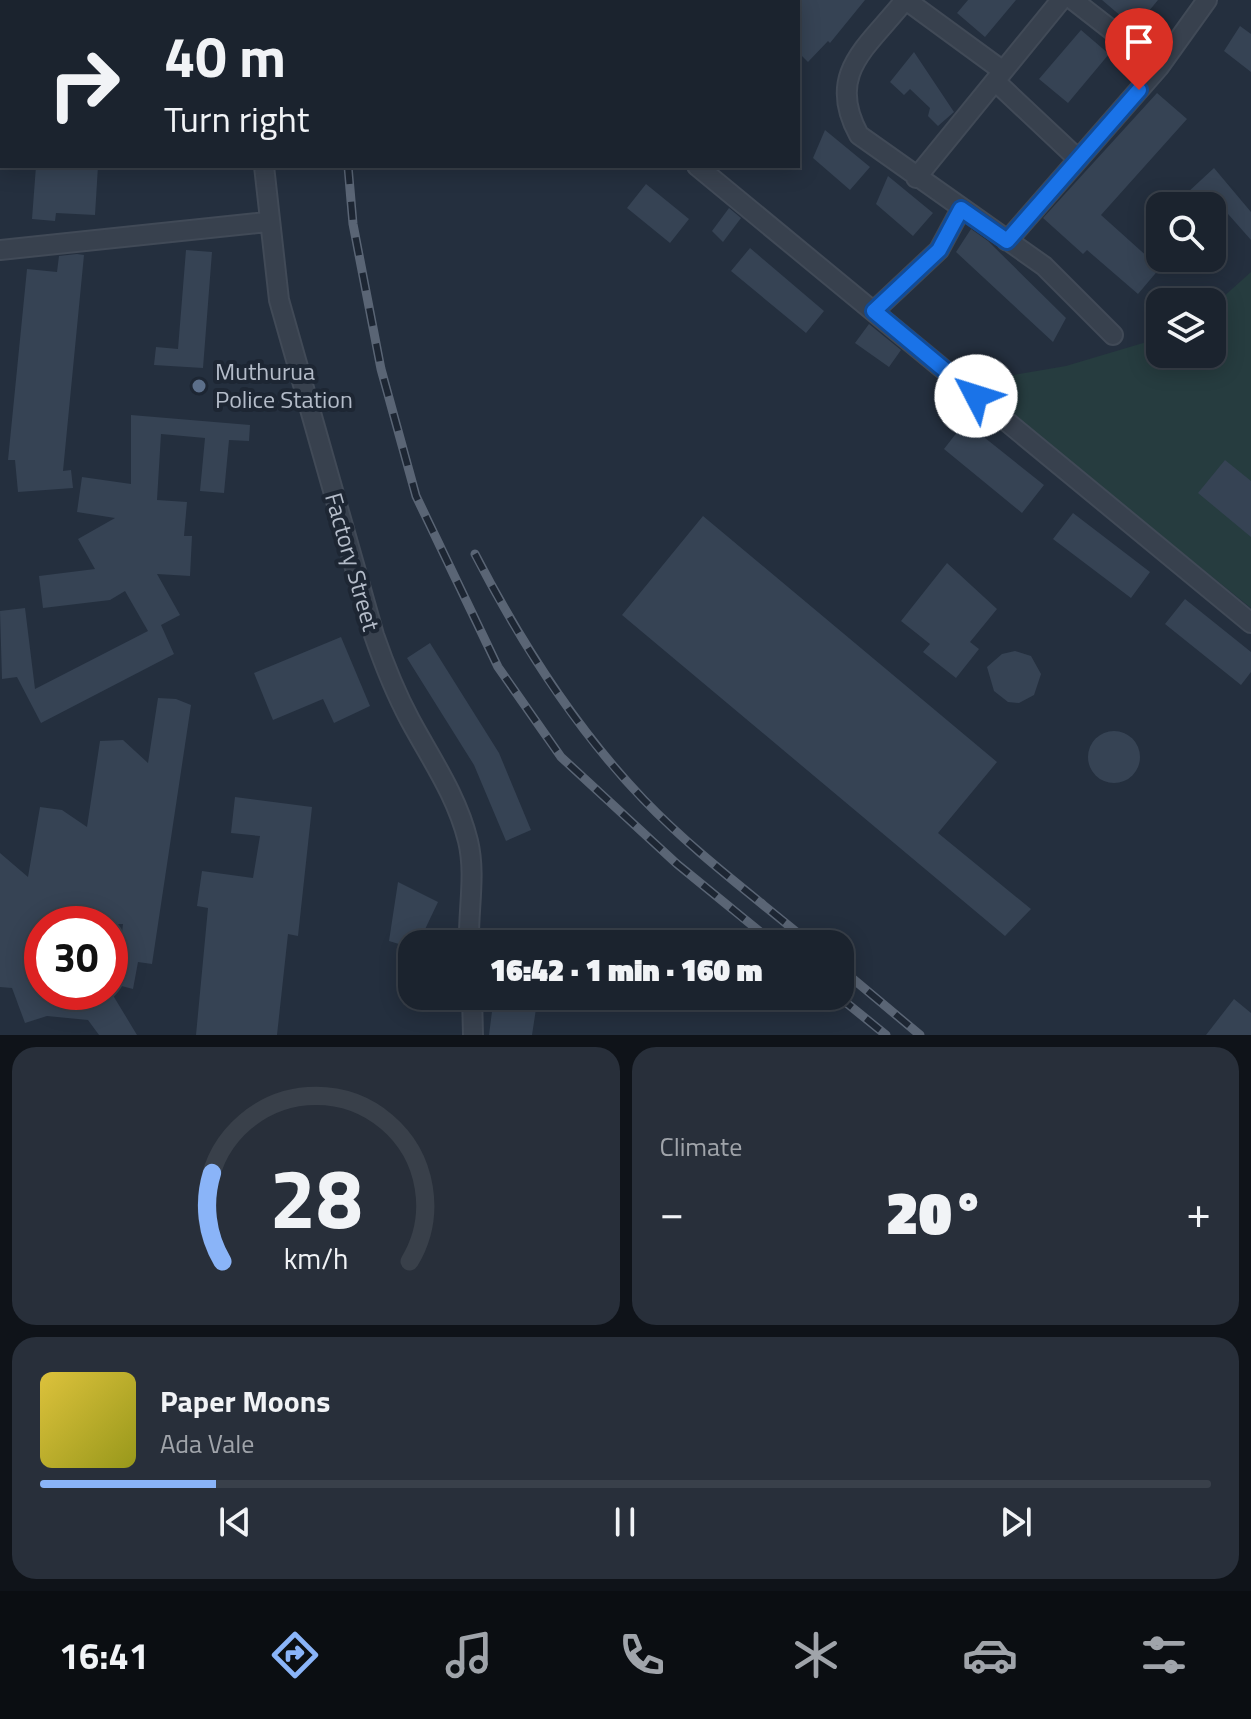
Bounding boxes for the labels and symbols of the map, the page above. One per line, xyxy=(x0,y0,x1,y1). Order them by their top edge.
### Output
pin xyxy=(1105,8,1173,90)
place label: Muthurua Police Station xyxy=(215,353,353,417)
position arrow xyxy=(934,354,1018,438)
marker: Muthurua Police Station xyxy=(190,377,208,395)
street label: Factory Street xyxy=(316,488,390,636)
speed limit sign: 30 xyxy=(24,906,128,1010)

